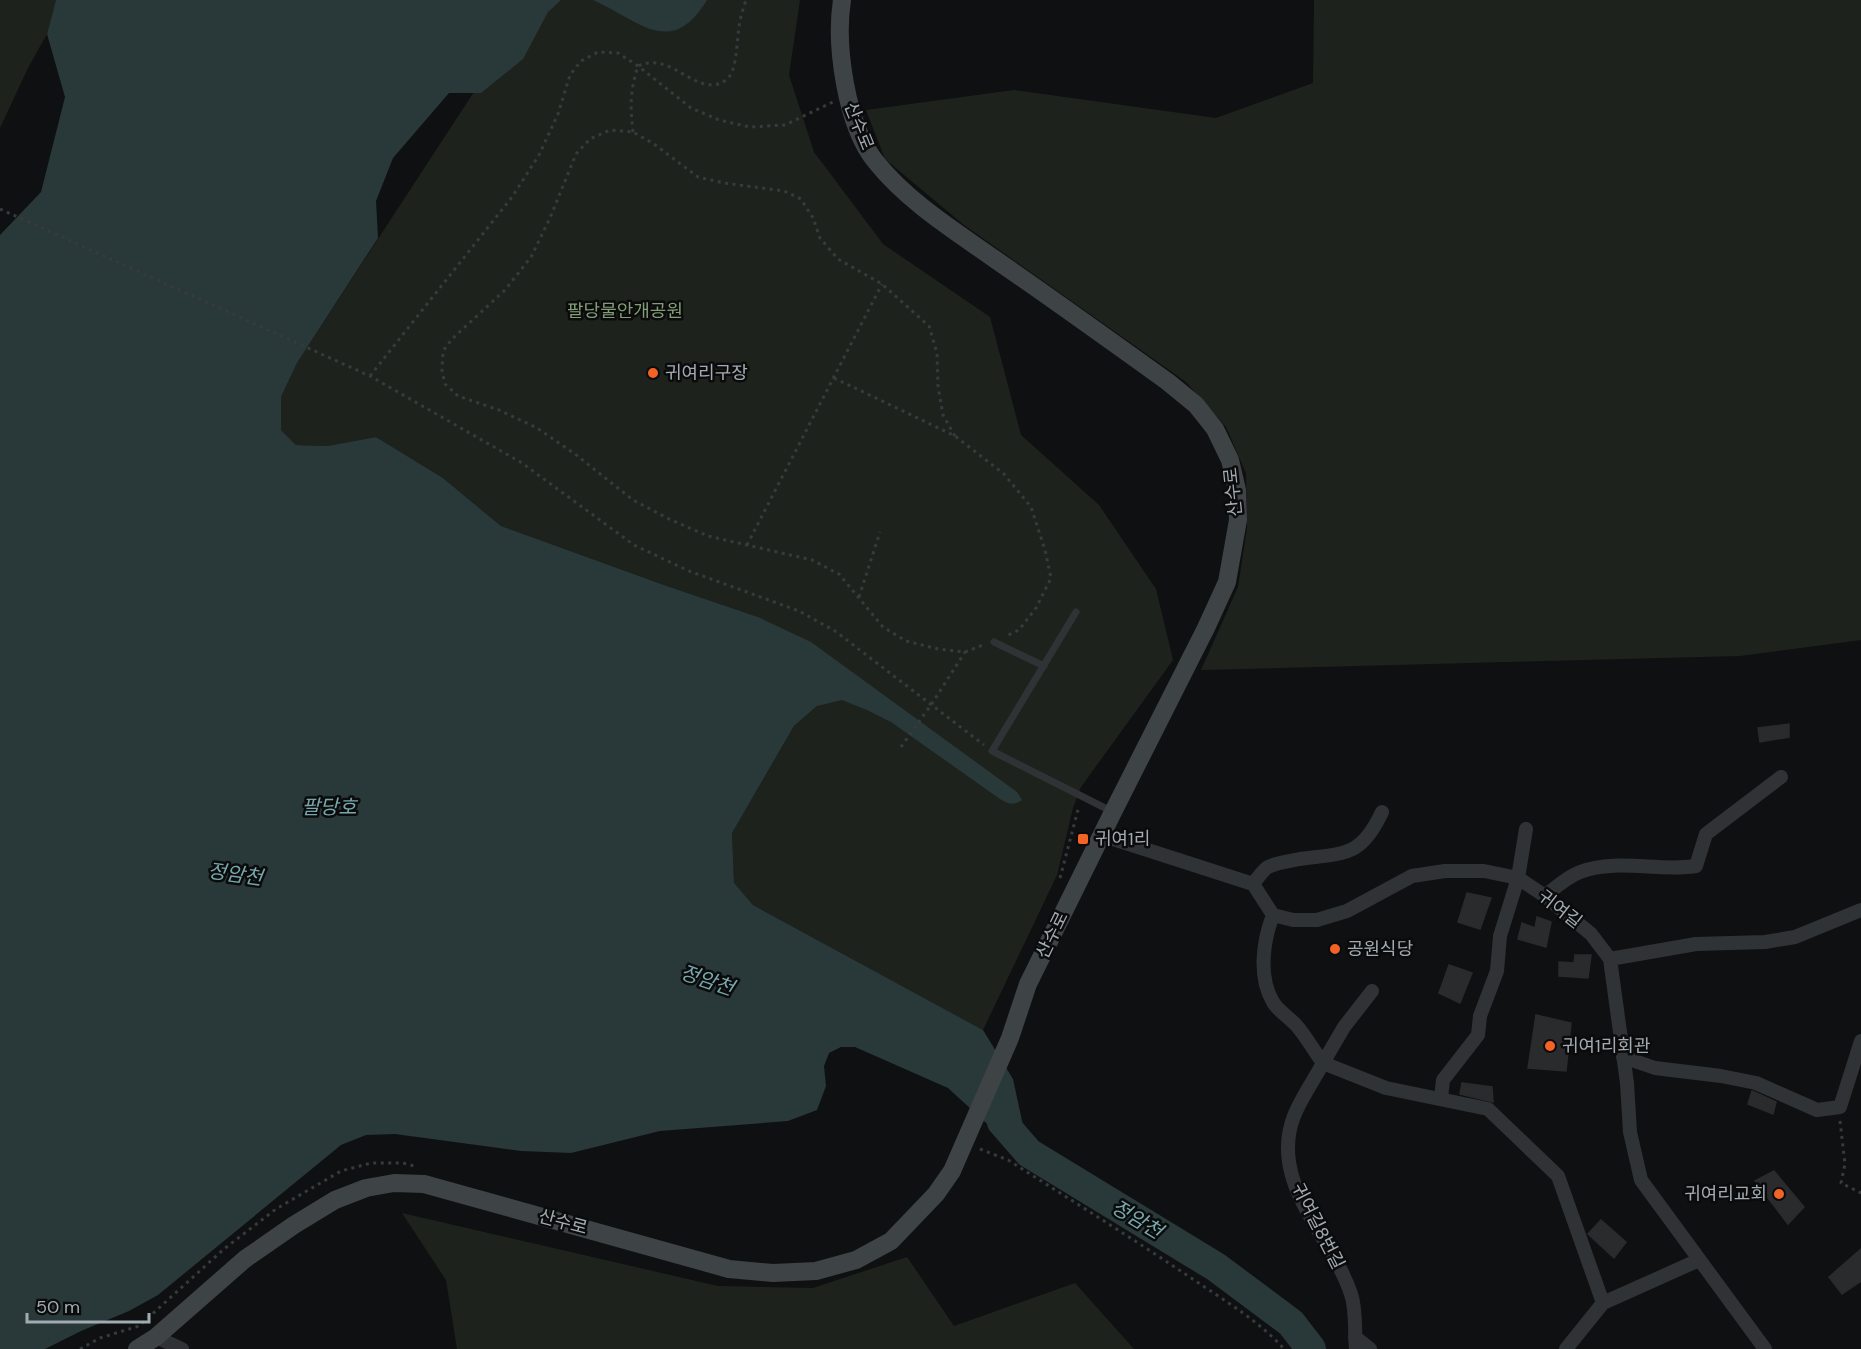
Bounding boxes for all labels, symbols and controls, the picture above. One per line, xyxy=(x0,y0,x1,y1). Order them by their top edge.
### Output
street label: 산수로 xyxy=(839,98,879,154)
park label: 팔당물안개공원 xyxy=(567,299,683,323)
place label: 귀여리구장 xyxy=(665,361,748,385)
marker: 귀여리구장 xyxy=(646,366,660,380)
street label: 산수로 xyxy=(1218,466,1248,518)
water label: 팔당호 xyxy=(301,794,358,820)
place label: 귀여1리 xyxy=(1095,827,1150,851)
marker: 귀여1리 xyxy=(1076,832,1090,846)
water label: 정암천 xyxy=(206,857,267,891)
street label: 귀여길 xyxy=(1533,884,1587,934)
street label: 산수로 xyxy=(1030,907,1074,963)
place label: 공원식당 xyxy=(1347,937,1413,961)
marker: 공원식당 xyxy=(1328,942,1342,956)
water label: 정암천 xyxy=(677,959,740,1002)
place label: 귀여1리회관 xyxy=(1562,1034,1651,1058)
marker: 귀여1리회관 xyxy=(1543,1039,1557,1053)
street label: 귀여길8번길 xyxy=(1286,1179,1350,1273)
place label: 귀여리교회 xyxy=(1684,1182,1767,1206)
marker: 귀여리교회 xyxy=(1772,1187,1786,1201)
water label: 정암천 xyxy=(1107,1194,1170,1246)
street label: 산수로 xyxy=(536,1204,590,1240)
scale bar xyxy=(27,1286,148,1324)
text: 50 m xyxy=(36,1295,80,1319)

